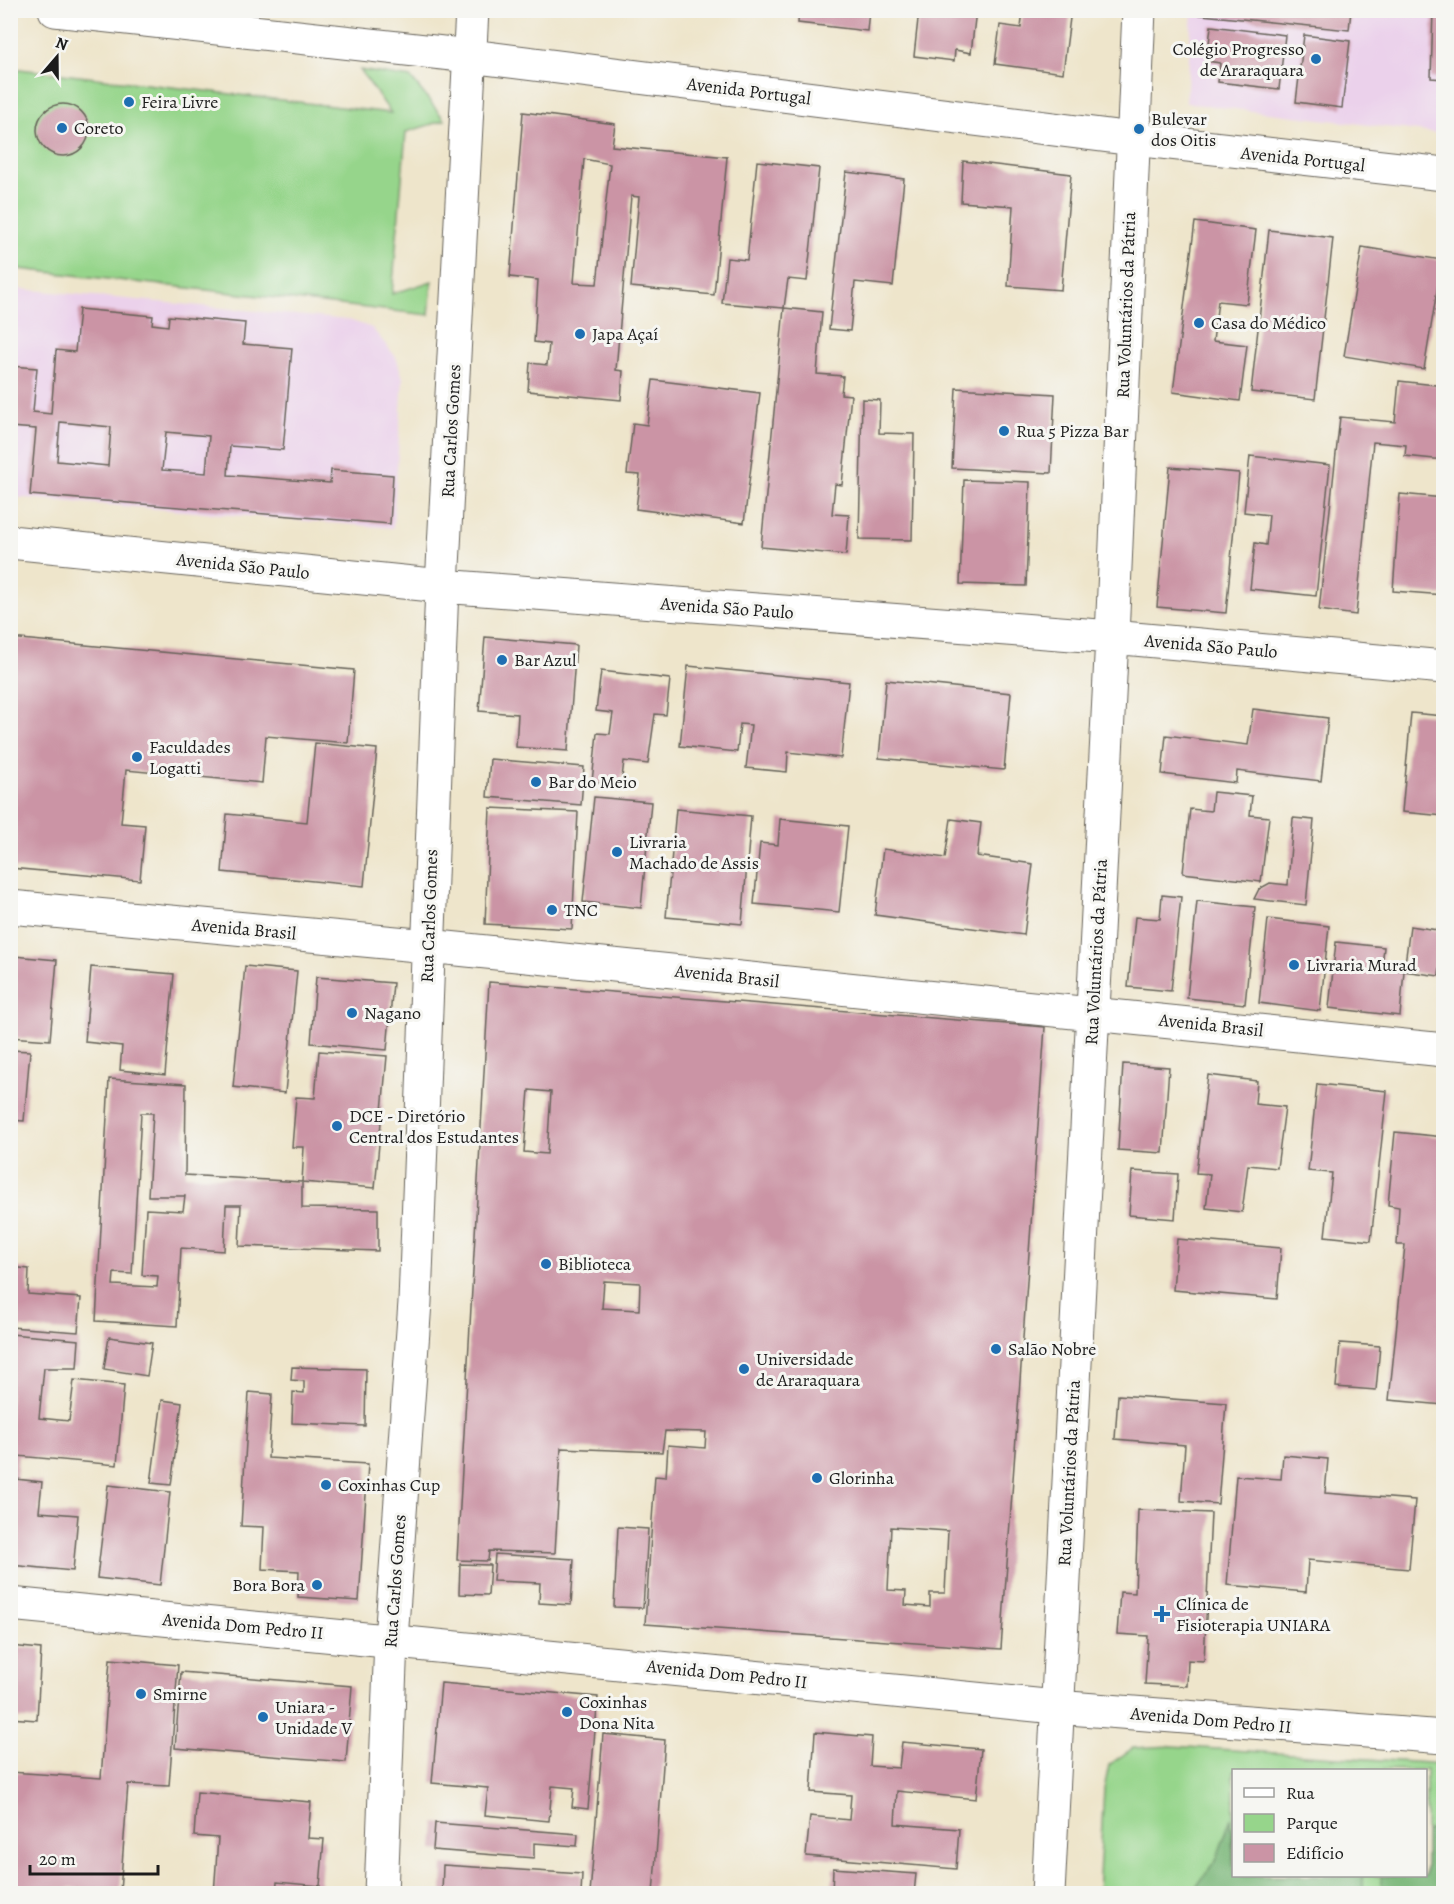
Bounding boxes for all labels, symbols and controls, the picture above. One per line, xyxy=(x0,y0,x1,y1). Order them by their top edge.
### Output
north arrow xyxy=(27,27,87,87)
text: N xyxy=(53,32,71,56)
place label: Colégio Progresso de Araraquara xyxy=(1173,37,1305,82)
marker: Colégio Progresso de Araraquara xyxy=(1309,52,1323,66)
street label: Avenida Portugal xyxy=(685,71,813,111)
place label: Feira Livre xyxy=(141,90,218,114)
marker: Feira Livre xyxy=(122,95,136,109)
place label: Bulevar dos Oitis xyxy=(1151,107,1216,152)
place label: Coreto xyxy=(74,116,124,140)
marker: Coreto xyxy=(55,121,69,135)
marker: Bulevar dos Oitis xyxy=(1132,122,1146,136)
street label: Avenida Portugal xyxy=(1239,140,1367,178)
street label: Rua Voluntários da Pátria xyxy=(1111,211,1141,399)
place label: Casa do Médico xyxy=(1211,311,1326,335)
marker: Casa do Médico xyxy=(1192,316,1206,330)
place label: Japa Açaí xyxy=(592,322,658,346)
marker: Japa Açaí xyxy=(573,327,587,341)
street label: Rua Carlos Gomes xyxy=(436,364,466,498)
place label: Rua 5 Pizza Bar xyxy=(1016,419,1129,443)
marker: Rua 5 Pizza Bar xyxy=(997,424,1011,438)
street label: Avenida São Paulo xyxy=(174,547,311,585)
street label: Avenida São Paulo xyxy=(659,591,795,625)
street label: Avenida São Paulo xyxy=(1142,628,1279,664)
place label: Bar Azul xyxy=(514,648,577,672)
marker: Bar Azul xyxy=(495,653,509,667)
place label: Faculdades Logatti xyxy=(149,735,231,780)
marker: Faculdades Logatti xyxy=(130,750,144,764)
place label: Bar do Meio xyxy=(548,770,637,794)
marker: Bar do Meio xyxy=(529,775,543,789)
place label: Livraria Machado de Assis xyxy=(629,830,759,875)
marker: Livraria Machado de Assis xyxy=(610,845,624,859)
street label: Rua Carlos Gomes xyxy=(415,849,443,983)
street label: Rua Voluntários da Pátria xyxy=(1079,858,1113,1046)
place label: TNC xyxy=(564,898,598,922)
marker: TNC xyxy=(545,903,559,917)
street label: Avenida Brasil xyxy=(190,912,298,946)
place label: Livraria Murad xyxy=(1306,953,1417,977)
street label: Avenida Brasil xyxy=(673,958,781,993)
marker: Livraria Murad xyxy=(1287,958,1301,972)
place label: Nagano xyxy=(364,1001,421,1025)
marker: Nagano xyxy=(345,1006,359,1020)
street label: Avenida Brasil xyxy=(1157,1007,1265,1042)
place label: DCE - Diretório Central dos Estudantes xyxy=(349,1104,519,1149)
marker: DCE - Diretório Central dos Estudantes xyxy=(330,1119,344,1133)
place label: Biblioteca xyxy=(558,1252,632,1276)
marker: Biblioteca xyxy=(539,1257,553,1271)
place label: Salão Nobre xyxy=(1008,1337,1096,1361)
marker: Salão Nobre xyxy=(989,1342,1003,1356)
place label: Universidade de Araraquara xyxy=(756,1347,861,1392)
marker: Universidade de Araraquara xyxy=(737,1362,751,1376)
street label: Rua Voluntários da Pátria xyxy=(1052,1379,1086,1567)
place label: Glorinha xyxy=(829,1466,895,1490)
marker: Glorinha xyxy=(810,1471,824,1485)
place label: Coxinhas Cup xyxy=(338,1473,440,1497)
marker: Coxinhas Cup xyxy=(319,1478,333,1492)
street label: Rua Carlos Gomes xyxy=(378,1513,412,1649)
place label: Bora Bora xyxy=(232,1573,306,1597)
marker: Bora Bora xyxy=(310,1578,324,1592)
place label: Clínica de Fisioterapia UNIARA xyxy=(1176,1592,1331,1637)
marker: Clínica de Fisioterapia UNIARA xyxy=(1153,1605,1171,1623)
street label: Avenida Dom Pedro II xyxy=(160,1607,325,1645)
street label: Avenida Dom Pedro II xyxy=(644,1654,809,1694)
place label: Smirne xyxy=(153,1682,207,1706)
marker: Smirne xyxy=(134,1687,148,1701)
place label: Coxinhas Dona Nita xyxy=(579,1690,655,1735)
place label: Uniara - Unidade V xyxy=(275,1695,352,1740)
street label: Avenida Dom Pedro II xyxy=(1128,1701,1293,1739)
marker: Coxinhas Dona Nita xyxy=(560,1705,574,1719)
marker: Uniara - Unidade V xyxy=(256,1710,270,1724)
legend xyxy=(1232,1769,1427,1877)
text: Rua xyxy=(1286,1781,1315,1805)
text: Parque xyxy=(1286,1811,1338,1835)
scale bar xyxy=(30,1838,158,1876)
text: Edifício xyxy=(1286,1841,1344,1865)
text: 20 m xyxy=(39,1847,76,1871)

